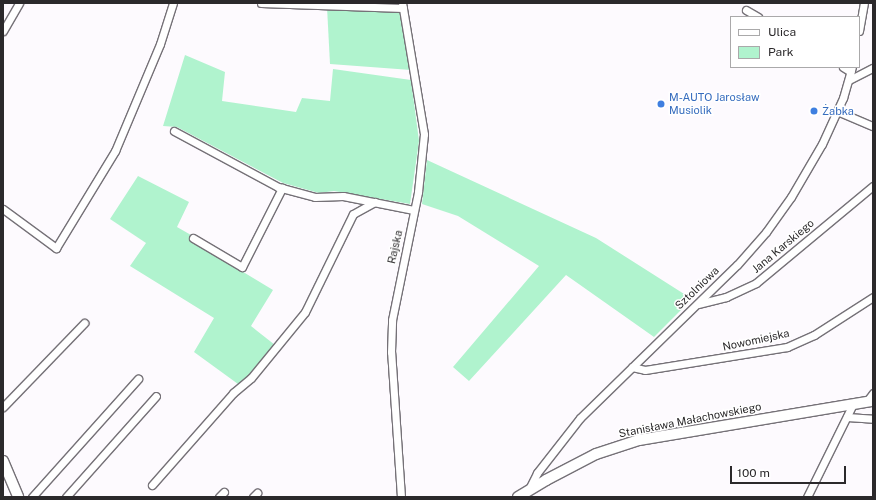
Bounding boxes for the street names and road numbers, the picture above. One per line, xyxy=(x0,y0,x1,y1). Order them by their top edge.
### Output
street label: Jana Karskiego xyxy=(749,216,817,276)
street label: Rajska xyxy=(385,229,405,265)
street label: Sztolniowa xyxy=(672,264,722,312)
street label: Nowomiejska xyxy=(721,326,791,354)
street label: Stanisława Małachowskiego xyxy=(618,400,762,440)

